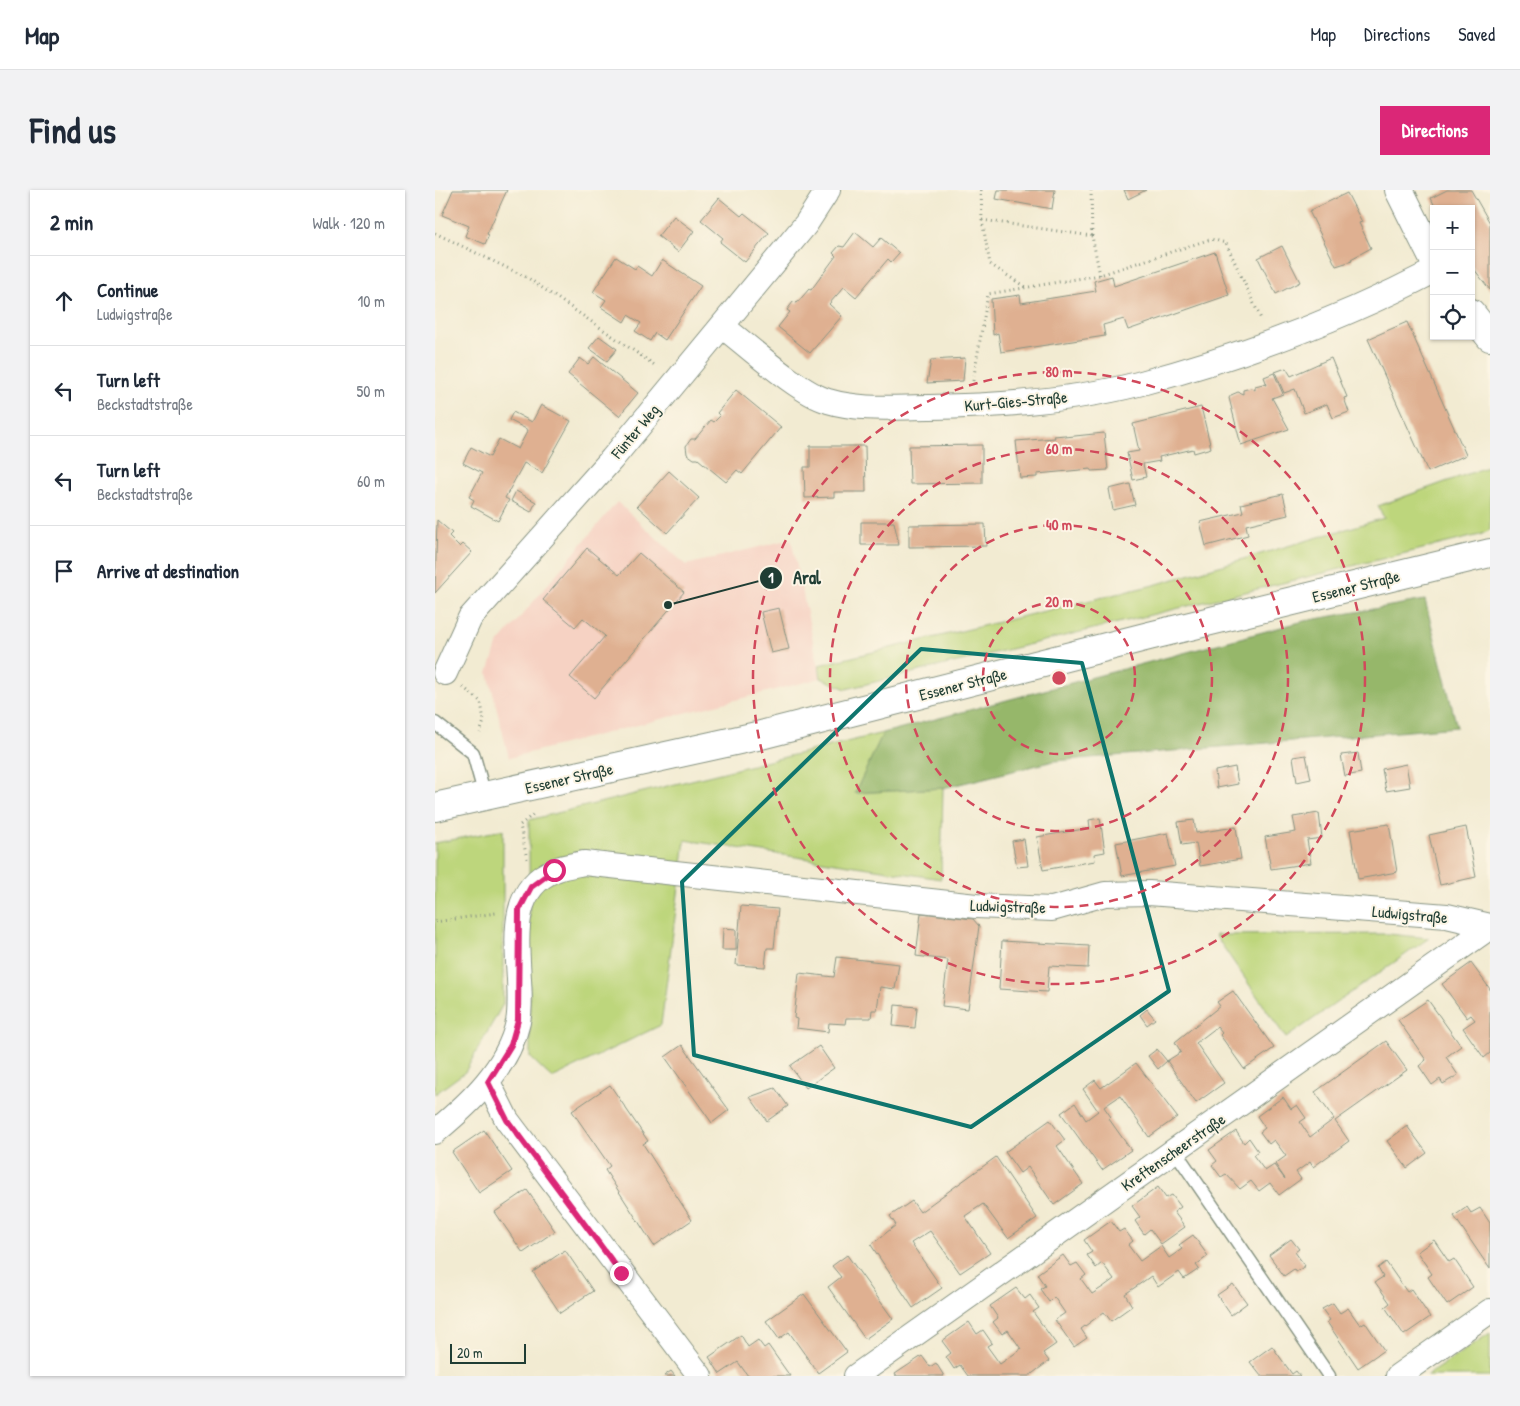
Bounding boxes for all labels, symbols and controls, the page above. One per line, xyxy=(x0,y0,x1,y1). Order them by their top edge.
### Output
text: Map xyxy=(25,19,59,51)
text: Map xyxy=(1311,22,1336,47)
text: Directions xyxy=(1364,22,1430,47)
text: Saved xyxy=(1458,22,1495,47)
button: Directions xyxy=(1380,106,1490,155)
text: Find us xyxy=(30,107,116,154)
map controls xyxy=(1430,205,1475,340)
button: + xyxy=(1430,205,1475,250)
text: 2 min xyxy=(50,208,93,237)
text: Walk · 120 m xyxy=(312,212,385,234)
button: − xyxy=(1430,250,1475,295)
text: Continue xyxy=(97,277,158,303)
icon: ahead xyxy=(50,287,78,315)
text: 10 m xyxy=(357,290,385,312)
button: locate xyxy=(1430,295,1475,340)
text: Ludwigstraße xyxy=(97,303,173,325)
text: 80 m xyxy=(1046,361,1072,382)
text: Turn left xyxy=(97,367,160,393)
icon: left xyxy=(50,377,78,405)
text: 50 m xyxy=(357,380,385,402)
street label: Kurt-Gies-Straße xyxy=(964,385,1069,416)
text: Beckstadtstraße xyxy=(97,393,193,415)
street label: Fünter Weg xyxy=(605,399,664,464)
text: 60 m xyxy=(1046,438,1072,459)
text: Turn left xyxy=(97,457,160,483)
icon: left xyxy=(50,467,78,495)
text: 60 m xyxy=(357,470,385,492)
text: Beckstadtstraße xyxy=(97,483,193,505)
text: 40 m xyxy=(1046,514,1072,535)
icon: arrive xyxy=(50,557,78,585)
text: Arrive at destination xyxy=(97,558,239,584)
callout: Aral xyxy=(758,562,831,595)
street label: Essener Straße xyxy=(1310,564,1403,607)
text: Aral xyxy=(793,565,822,590)
text: 1 xyxy=(768,567,774,588)
text: 20 m xyxy=(1045,591,1073,612)
street label: Essener Straße xyxy=(917,662,1010,705)
centre of rings xyxy=(1050,669,1068,687)
street label: Essener Straße xyxy=(523,757,616,799)
route start xyxy=(543,859,566,882)
street label: Ludwigstraße xyxy=(970,894,1047,918)
street label: Ludwigstraße xyxy=(1371,900,1449,928)
street label: Kreftenscheerstraße xyxy=(1116,1107,1230,1196)
route end xyxy=(610,1262,633,1285)
scale bar xyxy=(450,1341,526,1364)
text: 20 m xyxy=(457,1343,483,1362)

